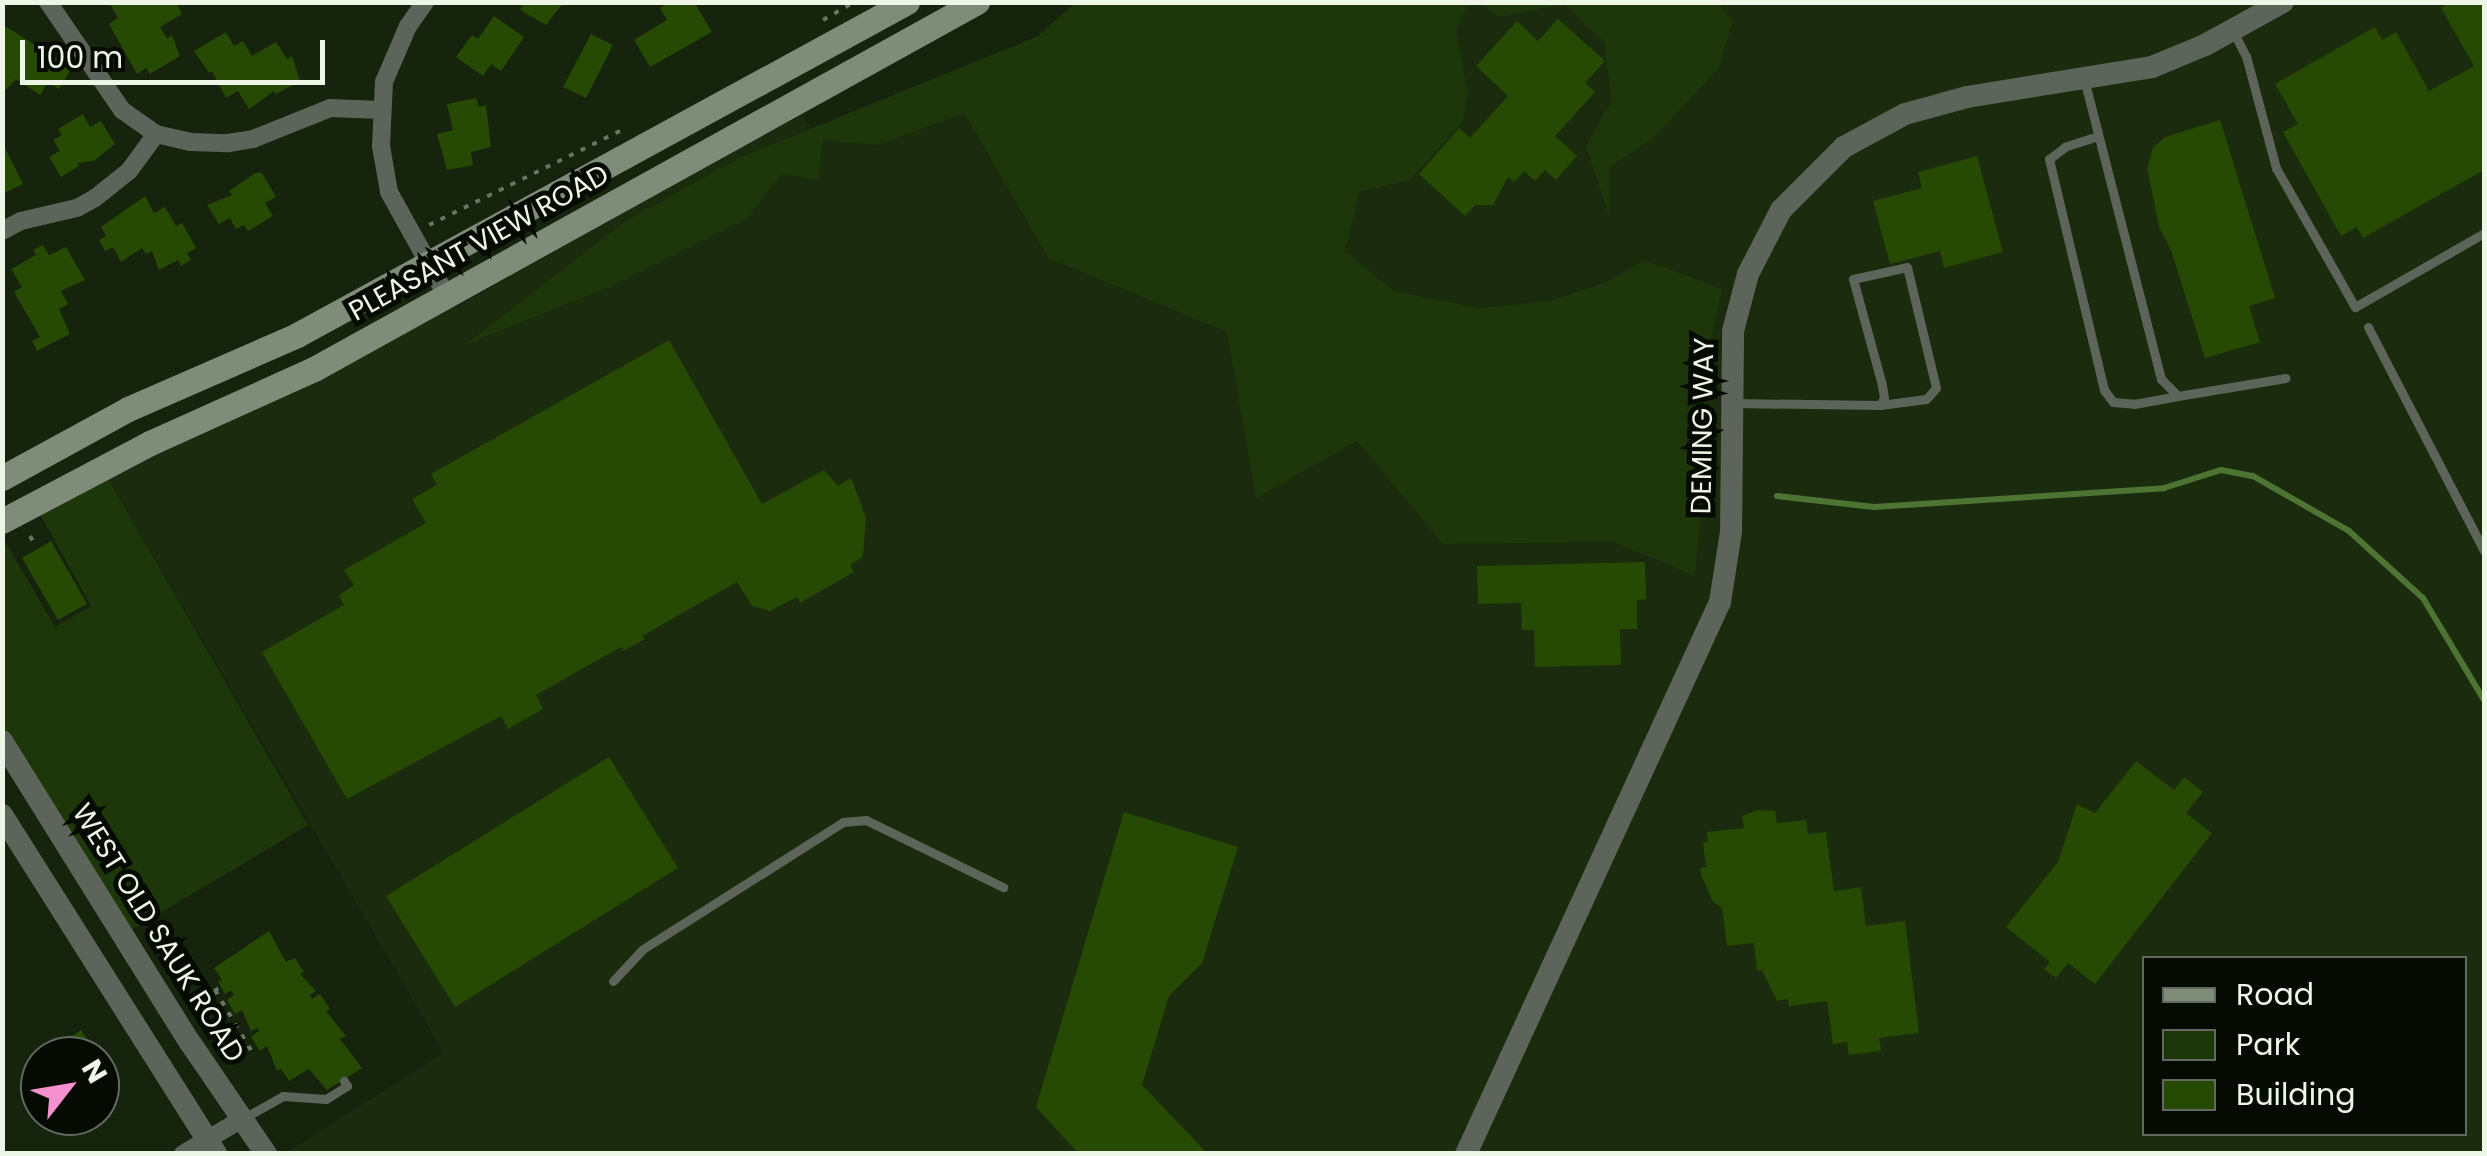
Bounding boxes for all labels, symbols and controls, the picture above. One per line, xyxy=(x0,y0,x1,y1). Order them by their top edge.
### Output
scale bar xyxy=(25,20,330,82)
text: 100 m xyxy=(37,36,123,79)
street label: PLEASANT VIEW ROAD xyxy=(343,158,615,328)
street label: DEMING WAY xyxy=(1685,337,1721,515)
street label: WEST OLD SAUK ROAD xyxy=(65,798,251,1068)
legend xyxy=(2142,956,2467,1136)
text: Road xyxy=(2236,973,2314,1016)
text: Park xyxy=(2236,1023,2300,1066)
north arrow xyxy=(20,1036,120,1136)
text: N xyxy=(72,1052,117,1090)
text: Building xyxy=(2236,1073,2356,1116)

